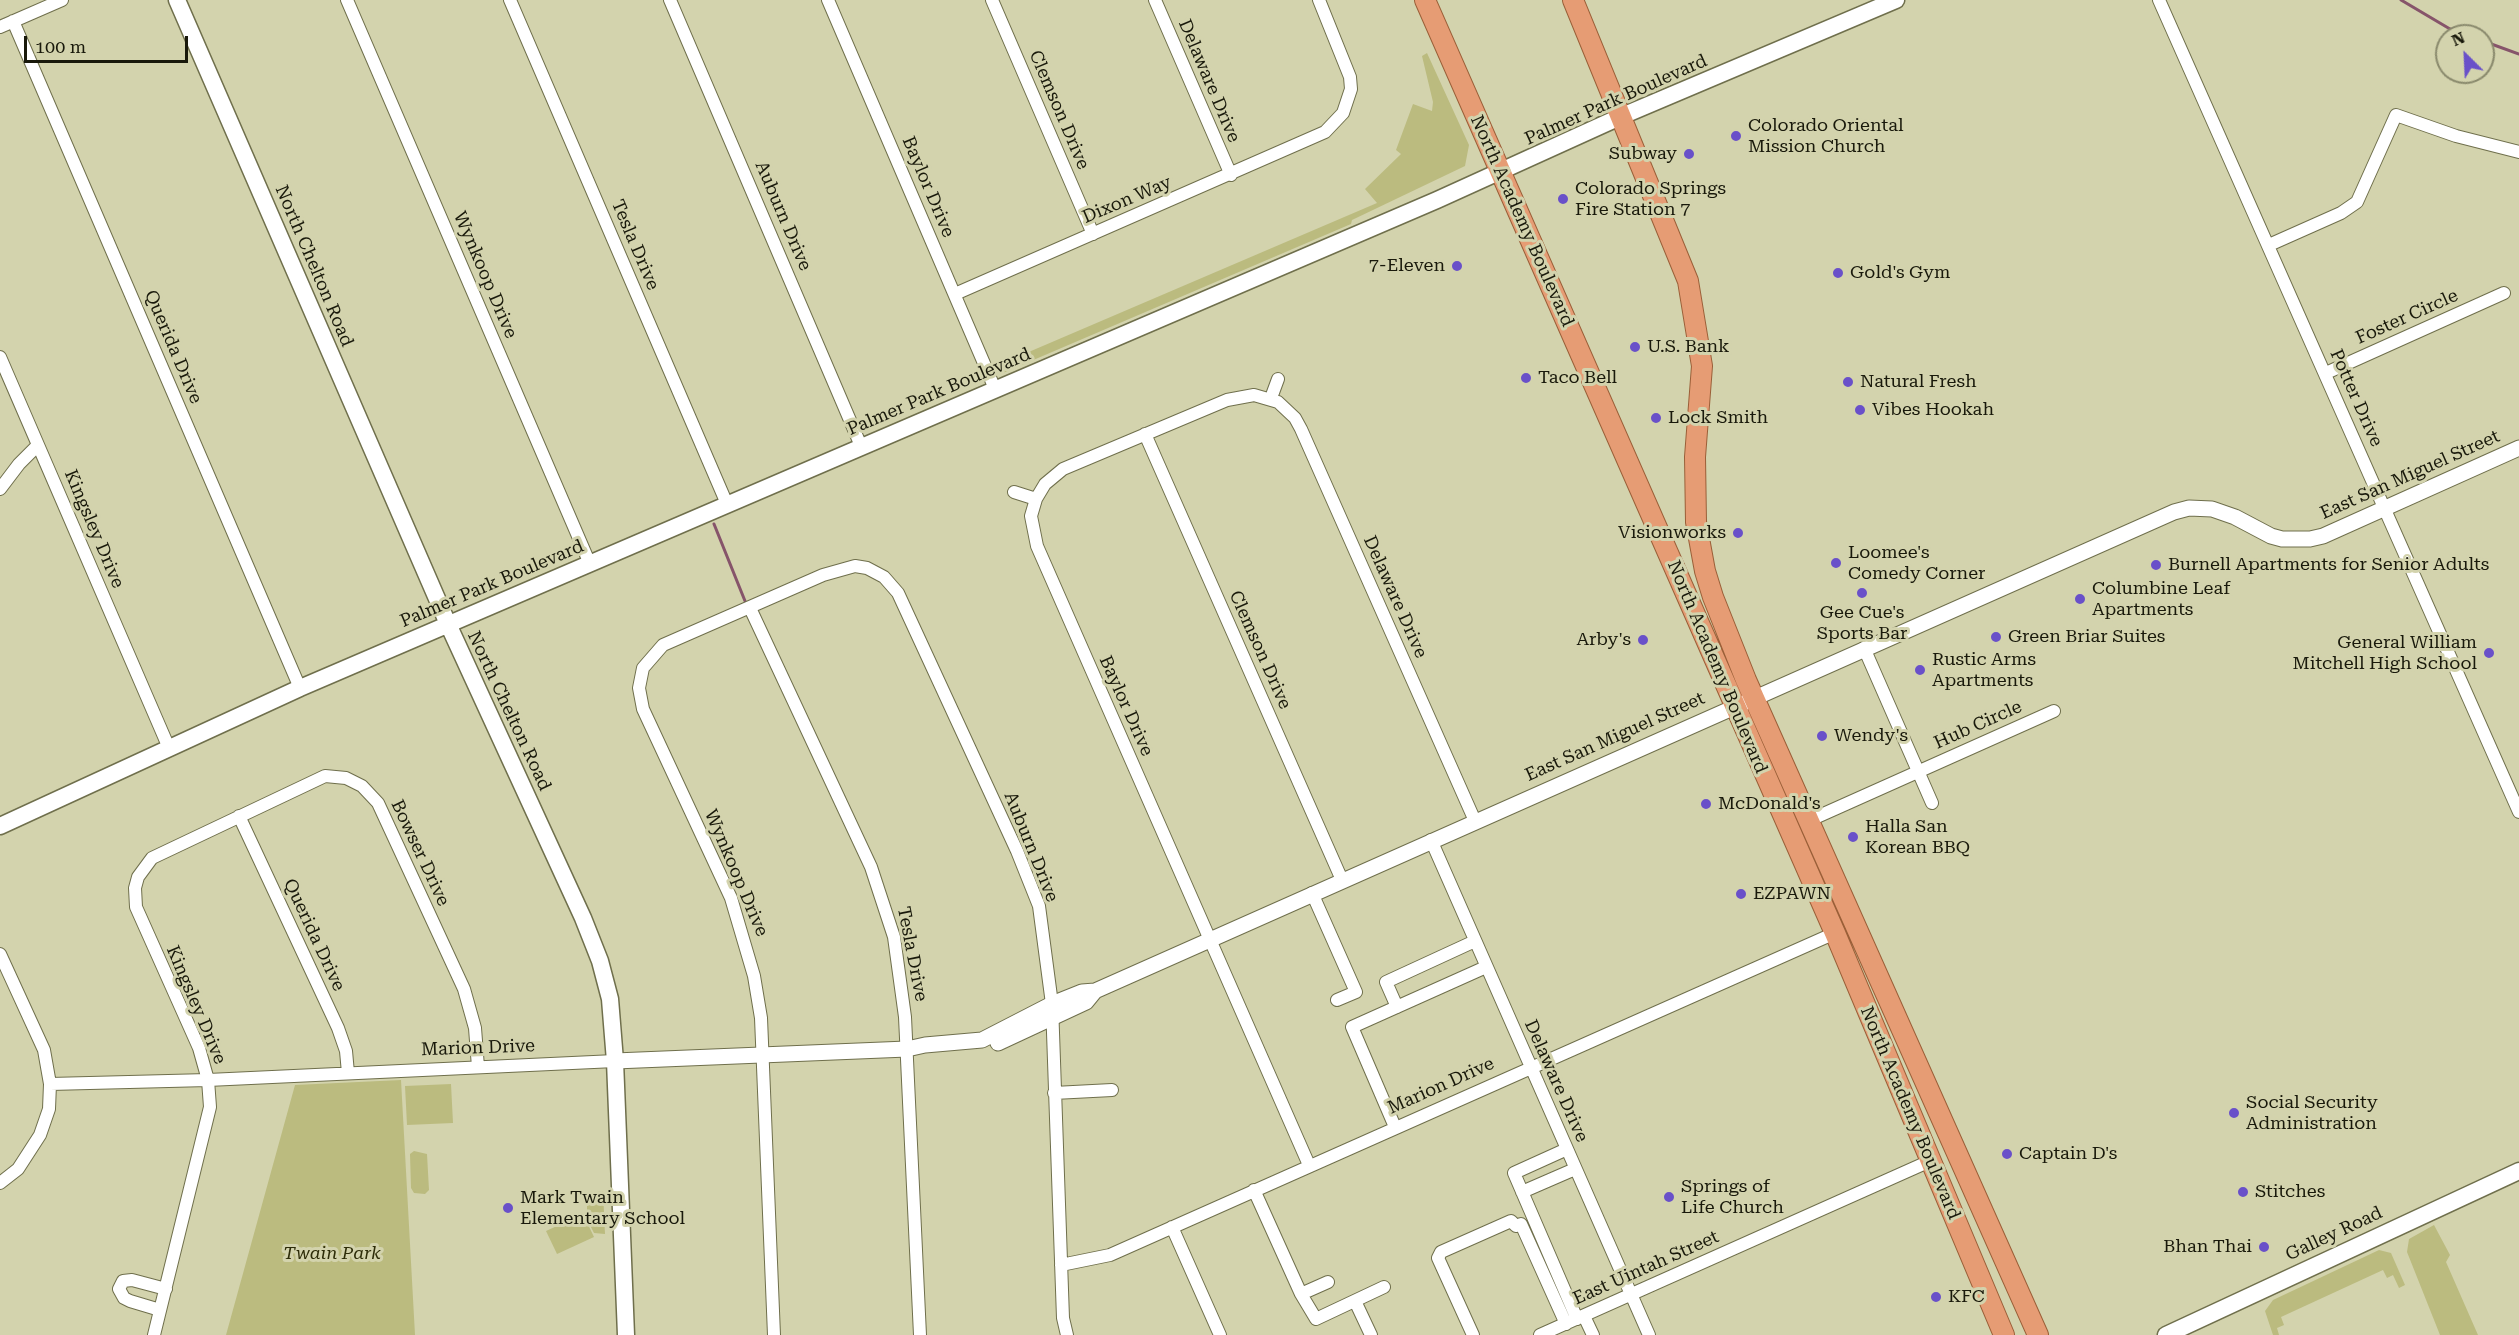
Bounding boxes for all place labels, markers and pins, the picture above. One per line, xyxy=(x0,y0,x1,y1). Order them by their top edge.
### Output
place label: Colorado Oriental Mission Church xyxy=(1748,115,1903,158)
marker: Colorado Oriental Mission Church xyxy=(1729,129,1743,143)
place label: Subway xyxy=(1609,143,1677,165)
marker: Subway xyxy=(1682,147,1696,161)
place label: Colorado Springs Fire Station 7 xyxy=(1575,178,1726,220)
marker: Colorado Springs Fire Station 7 xyxy=(1556,192,1570,206)
place label: 7-Eleven xyxy=(1369,255,1445,277)
marker: 7-Eleven xyxy=(1450,259,1464,273)
place label: Gold's Gym xyxy=(1850,262,1950,284)
marker: Gold's Gym xyxy=(1831,266,1845,280)
place label: U.S. Bank xyxy=(1647,336,1729,358)
marker: U.S. Bank xyxy=(1628,340,1642,354)
place label: Taco Bell xyxy=(1538,367,1617,389)
marker: Taco Bell xyxy=(1519,371,1533,385)
place label: Natural Fresh xyxy=(1860,371,1977,393)
marker: Natural Fresh xyxy=(1841,375,1855,389)
place label: Vibes Hookah xyxy=(1872,399,1994,421)
marker: Vibes Hookah xyxy=(1853,403,1867,417)
place label: Lock Smith xyxy=(1668,407,1768,429)
marker: Lock Smith xyxy=(1649,411,1663,425)
place label: Visionworks xyxy=(1618,522,1726,544)
marker: Visionworks xyxy=(1731,526,1745,540)
place label: Loomee's Comedy Corner xyxy=(1848,542,1986,584)
place label: Burnell Apartments for Senior Adults xyxy=(2168,554,2489,576)
marker: Loomee's Comedy Corner xyxy=(1829,556,1843,570)
marker: Burnell Apartments for Senior Adults xyxy=(2149,558,2163,572)
place label: Columbine Leaf Apartments xyxy=(2092,578,2230,620)
marker: Gee Cue's Sports Bar xyxy=(1855,586,1869,600)
marker: Columbine Leaf Apartments xyxy=(2073,592,2087,606)
place label: Gee Cue's Sports Bar xyxy=(1817,602,1907,644)
place label: Green Briar Suites xyxy=(2008,626,2165,648)
place label: Arby's xyxy=(1576,629,1631,651)
marker: Green Briar Suites xyxy=(1989,630,2003,644)
place label: General William Mitchell High School xyxy=(2293,632,2477,674)
marker: Arby's xyxy=(1636,633,1650,647)
marker: General William Mitchell High School xyxy=(2482,646,2496,660)
place label: Rustic Arms Apartments xyxy=(1932,649,2036,692)
marker: Rustic Arms Apartments xyxy=(1913,663,1927,677)
place label: Wendy's xyxy=(1834,725,1908,747)
marker: Wendy's xyxy=(1815,729,1829,743)
place label: McDonald's xyxy=(1718,793,1821,815)
marker: McDonald's xyxy=(1699,797,1713,811)
place label: Halla San Korean BBQ xyxy=(1865,816,1970,858)
marker: Halla San Korean BBQ xyxy=(1846,830,1860,844)
place label: EZPAWN xyxy=(1753,883,1831,905)
marker: EZPAWN xyxy=(1734,887,1748,901)
place label: Social Security Administration xyxy=(2246,1092,2378,1134)
marker: Social Security Administration xyxy=(2227,1106,2241,1120)
place label: Captain D's xyxy=(2019,1143,2117,1165)
marker: Captain D's xyxy=(2000,1147,2014,1161)
place label: Springs of Life Church xyxy=(1681,1176,1784,1218)
place label: Stitches xyxy=(2255,1181,2325,1203)
marker: Stitches xyxy=(2236,1185,2250,1199)
place label: Mark Twain Elementary School xyxy=(520,1187,685,1230)
marker: Springs of Life Church xyxy=(1662,1190,1676,1204)
marker: Mark Twain Elementary School xyxy=(501,1201,515,1215)
place label: Bhan Thai xyxy=(2163,1236,2252,1258)
marker: Bhan Thai xyxy=(2257,1240,2271,1254)
place label: KFC xyxy=(1948,1286,1985,1308)
marker: KFC xyxy=(1929,1290,1943,1304)

